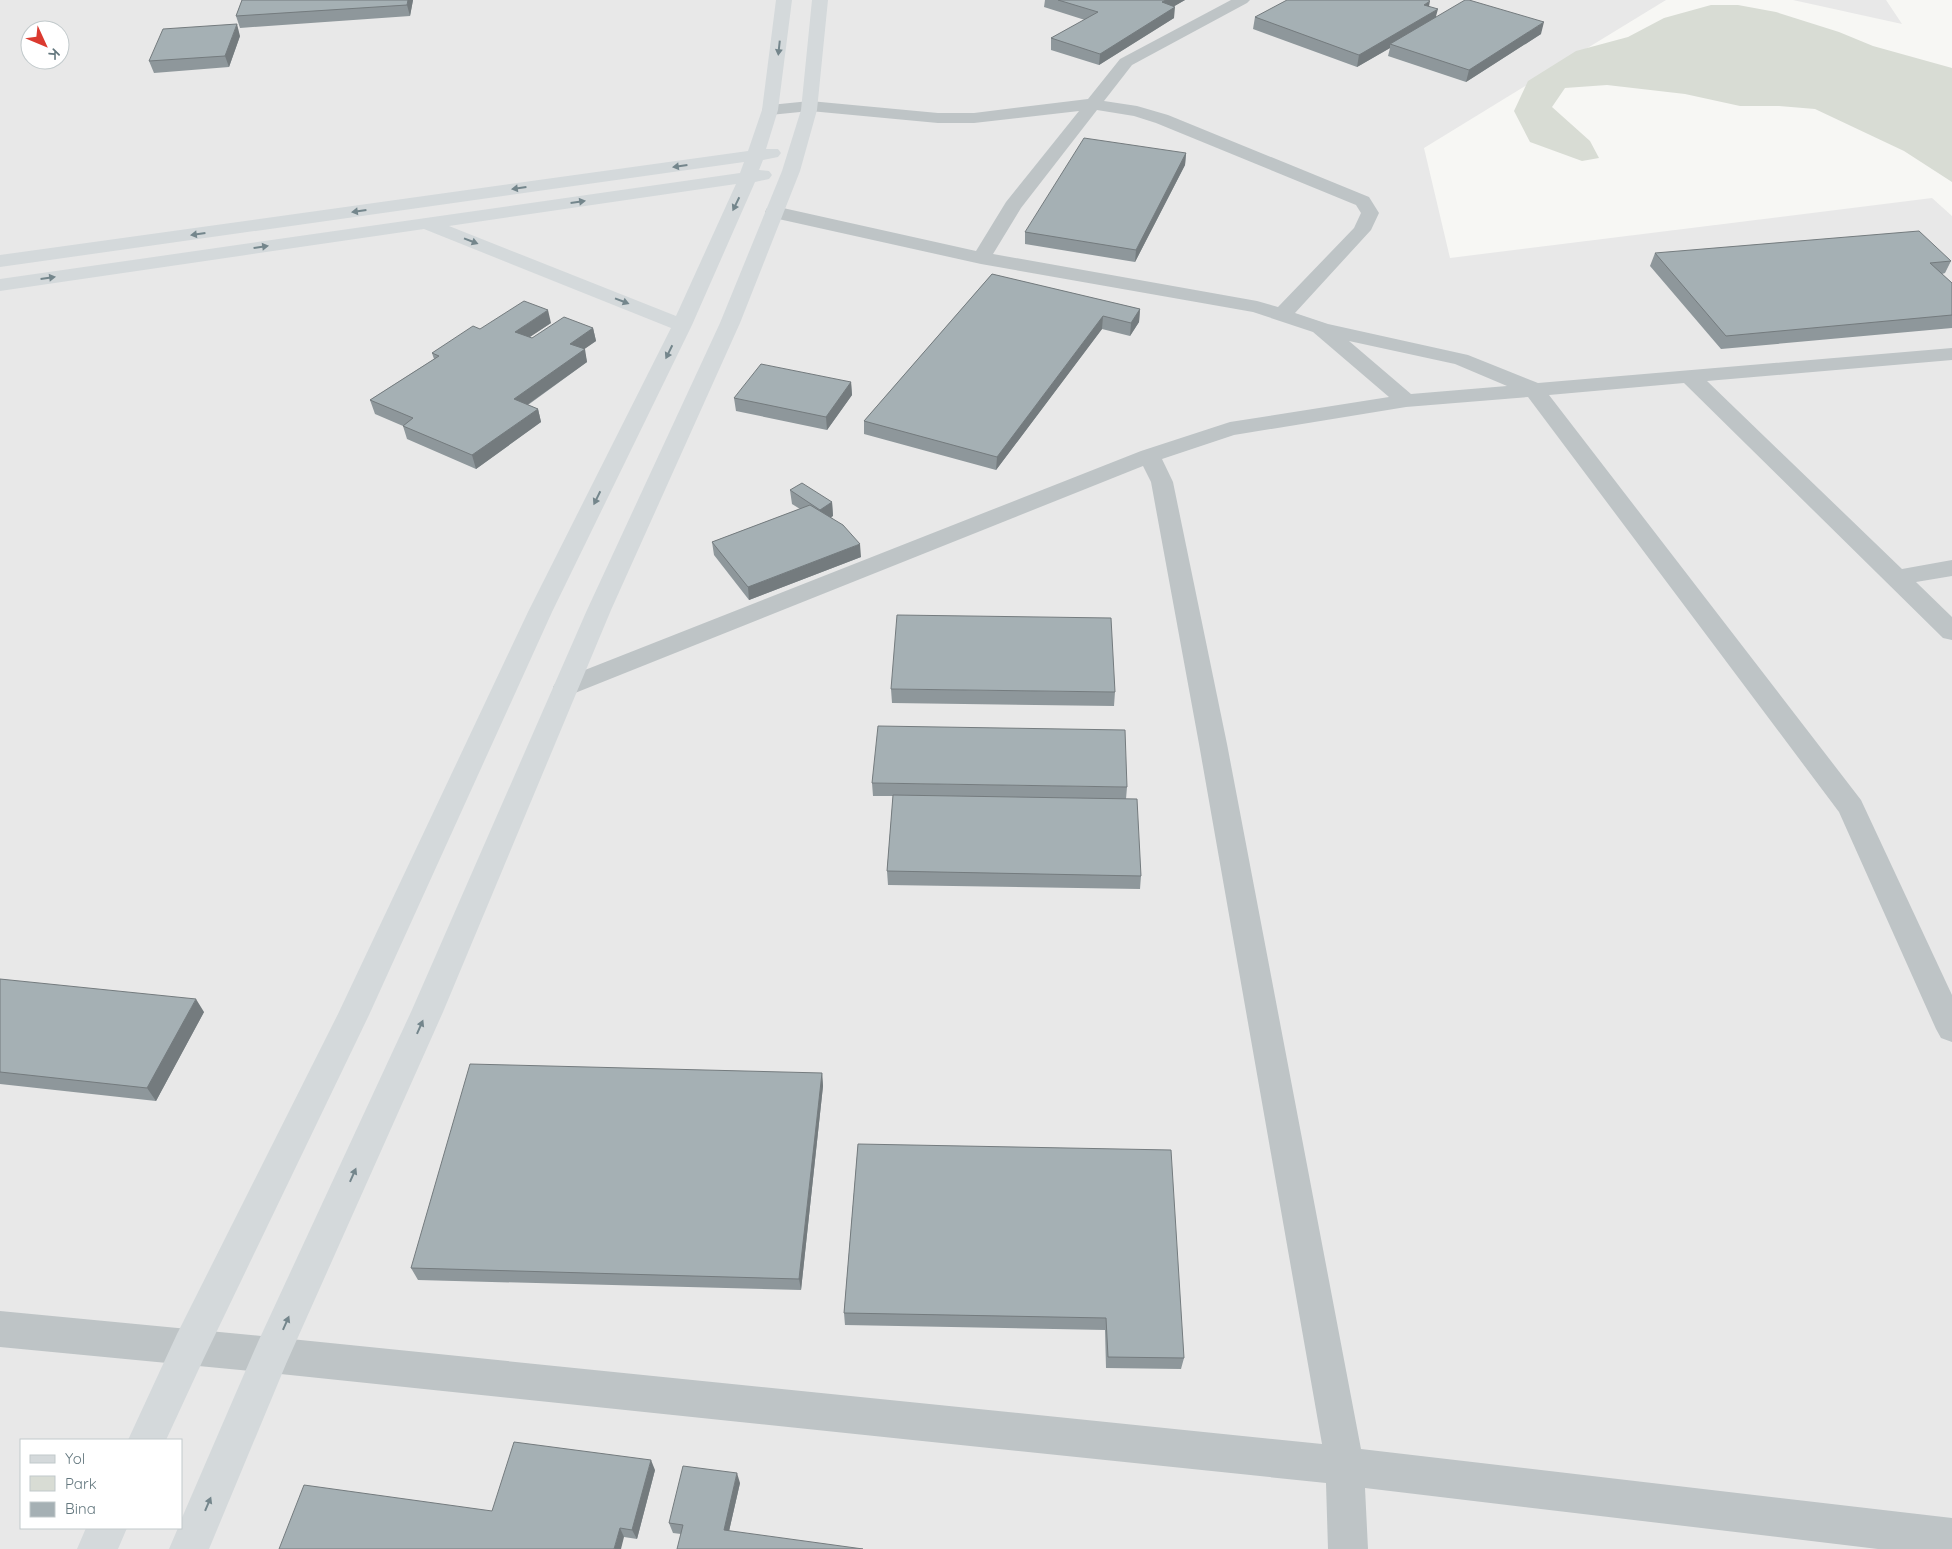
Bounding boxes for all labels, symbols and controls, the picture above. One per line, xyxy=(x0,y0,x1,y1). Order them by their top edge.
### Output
north arrow xyxy=(20,20,70,70)
one-way arrow xyxy=(775,41,783,57)
text: K xyxy=(45,44,64,64)
one-way arrow xyxy=(672,162,688,170)
one-way arrow xyxy=(511,184,527,192)
one-way arrow xyxy=(570,197,586,205)
one-way arrow xyxy=(731,197,739,211)
one-way arrow xyxy=(350,207,366,215)
one-way arrow xyxy=(189,230,205,238)
one-way arrow xyxy=(463,238,478,246)
one-way arrow xyxy=(253,243,269,251)
one-way arrow xyxy=(41,274,57,282)
one-way arrow xyxy=(615,297,630,305)
one-way arrow xyxy=(665,345,673,359)
one-way arrow xyxy=(593,491,601,505)
one-way arrow xyxy=(417,1020,425,1034)
one-way arrow xyxy=(350,1168,358,1182)
one-way arrow xyxy=(282,1315,290,1330)
legend xyxy=(20,1439,182,1529)
text: Yol xyxy=(65,1449,85,1468)
text: Park xyxy=(65,1474,97,1493)
one-way arrow xyxy=(205,1497,213,1511)
text: Bina xyxy=(65,1499,96,1518)

